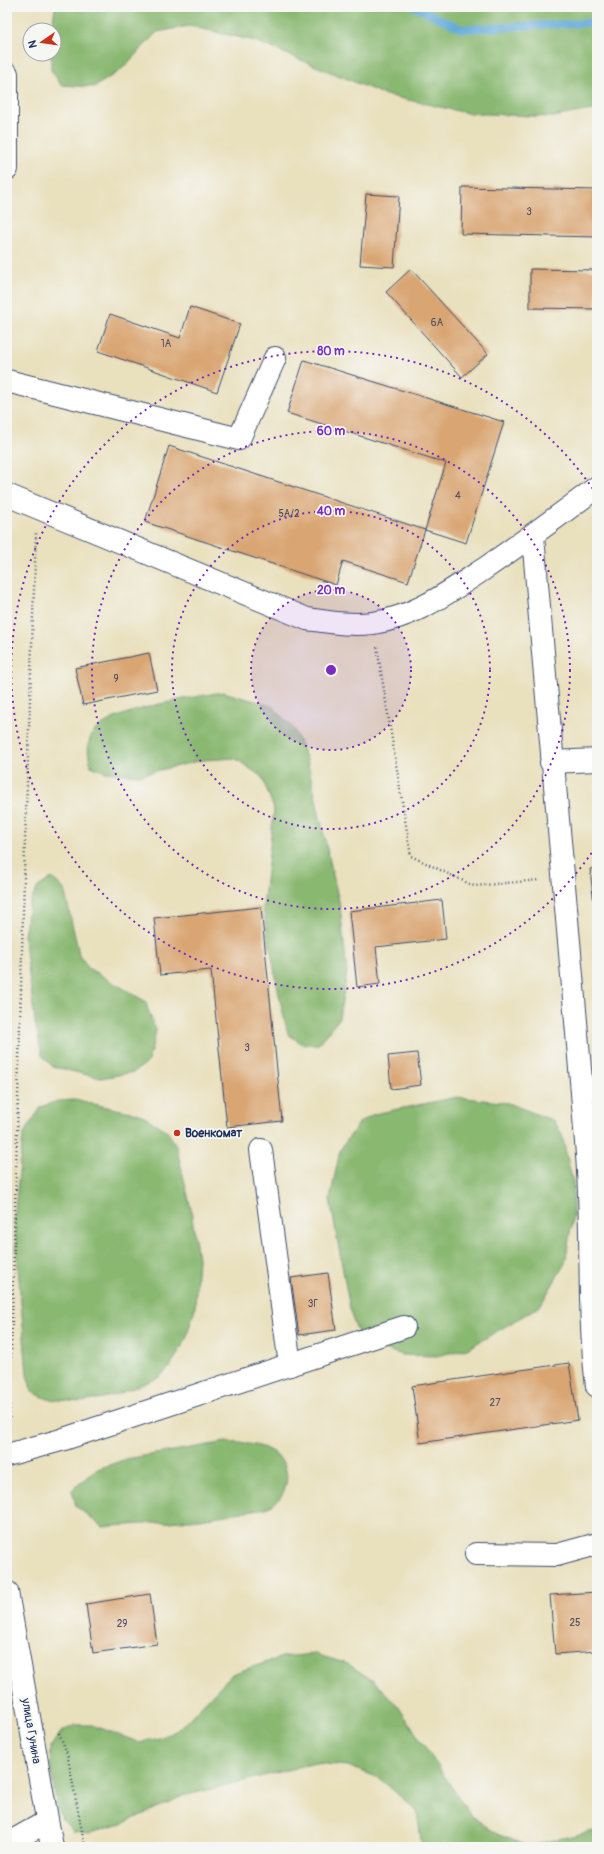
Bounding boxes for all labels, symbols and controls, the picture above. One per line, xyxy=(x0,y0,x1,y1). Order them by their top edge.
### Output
north arrow xyxy=(22,22,62,62)
text: N xyxy=(25,39,40,49)
house number: 3 xyxy=(526,206,532,218)
house number: 6А xyxy=(431,317,444,329)
house number: 1А xyxy=(161,338,172,350)
text: 80 m xyxy=(317,344,345,359)
text: 60 m xyxy=(317,424,346,439)
house number: 4 xyxy=(455,490,461,502)
text: 40 m xyxy=(316,504,346,519)
house number: 5А/2 xyxy=(278,508,300,520)
text: 20 m xyxy=(317,583,345,598)
centre of rings xyxy=(324,663,338,677)
house number: 9 xyxy=(113,673,119,685)
house number: 3 xyxy=(244,1042,250,1054)
place label: Военкомат xyxy=(185,1126,243,1141)
marker: Военкомат xyxy=(172,1128,182,1138)
house number: 3Г xyxy=(308,1298,318,1310)
house number: 27 xyxy=(490,1397,501,1409)
house number: 25 xyxy=(569,1617,581,1629)
house number: 29 xyxy=(117,1618,127,1630)
street label: улица Гунина xyxy=(18,1696,44,1765)

